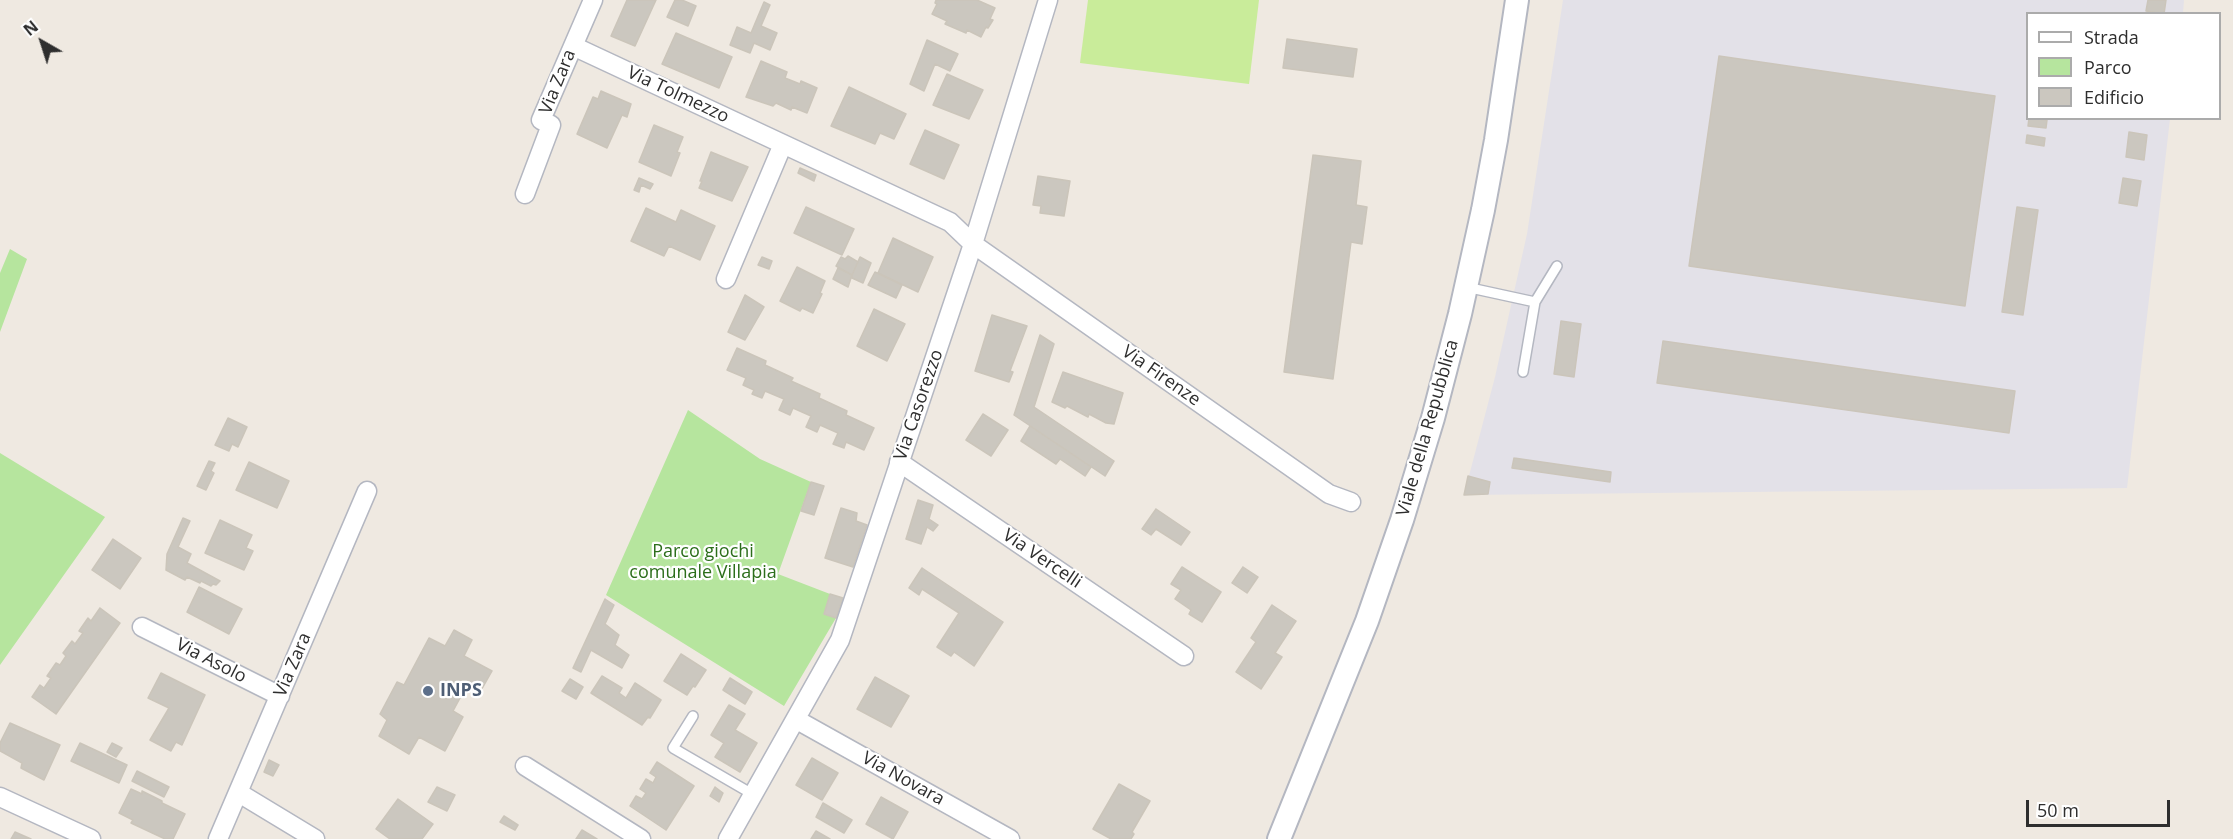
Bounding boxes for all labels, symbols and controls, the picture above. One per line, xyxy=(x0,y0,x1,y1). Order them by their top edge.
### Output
north arrow xyxy=(12,12,72,72)
legend xyxy=(2026,12,2221,120)
text: N xyxy=(19,15,43,41)
text: Strada xyxy=(2084,25,2139,49)
street label: Via Zara xyxy=(535,47,581,117)
text: Parco xyxy=(2084,55,2132,79)
street label: Via Tolmezzo xyxy=(624,62,732,128)
text: Edificio xyxy=(2084,85,2144,109)
street label: Viale della Repubblica xyxy=(1392,337,1464,519)
street label: Via Firenze xyxy=(1118,341,1204,411)
street label: Via Casorezzo xyxy=(890,347,948,463)
street label: Via Vercelli xyxy=(998,525,1086,593)
park label: Parco giochi comunale Villapia xyxy=(629,541,777,584)
street label: Via Zara xyxy=(270,630,316,700)
street label: Via Asolo xyxy=(172,634,250,688)
place label: INPS xyxy=(440,680,482,702)
marker: INPS xyxy=(421,684,435,698)
street label: Via Novara xyxy=(858,748,948,810)
scale bar xyxy=(2029,788,2173,826)
text: 50 m xyxy=(2037,798,2079,822)

